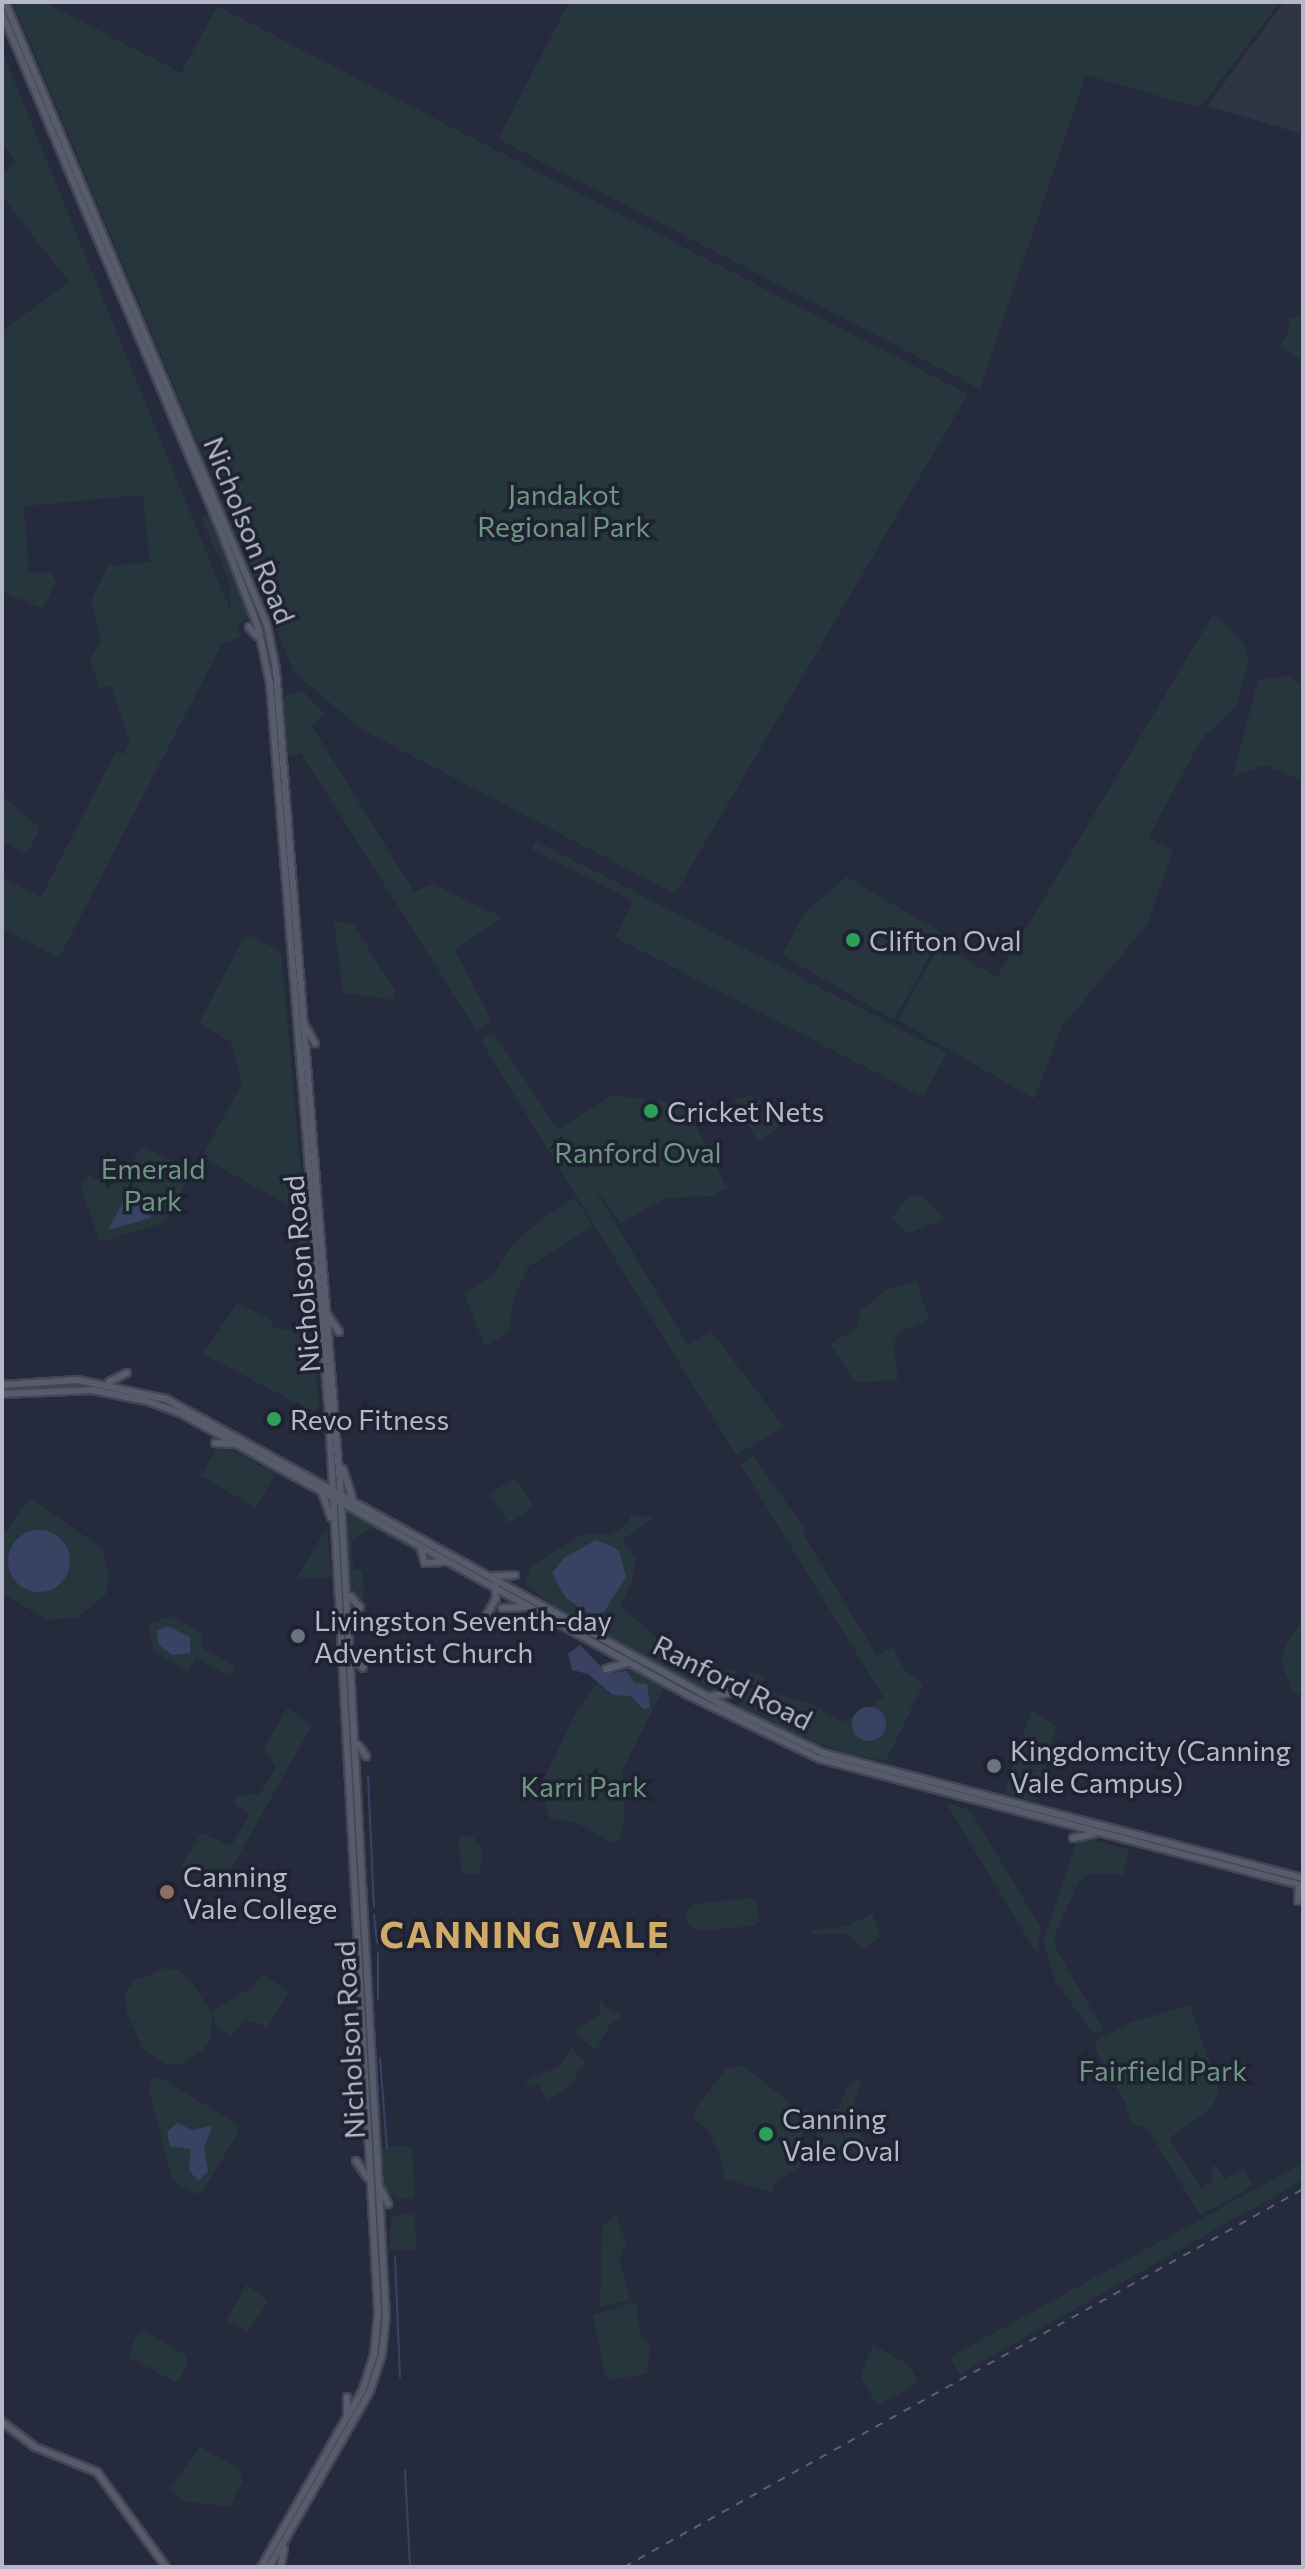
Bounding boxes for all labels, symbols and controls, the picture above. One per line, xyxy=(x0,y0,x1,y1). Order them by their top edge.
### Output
street label: Nicholson Road xyxy=(197,432,303,628)
park label: Jandakot Regional Park xyxy=(477,477,651,543)
place label: Clifton Oval xyxy=(869,923,1022,957)
marker: Clifton Oval xyxy=(844,931,862,949)
place label: Cricket Nets xyxy=(667,1094,824,1128)
marker: Cricket Nets xyxy=(642,1102,660,1120)
park label: Ranford Oval xyxy=(554,1135,722,1169)
park label: Emerald Park xyxy=(101,1151,205,1217)
street label: Nicholson Road xyxy=(276,1174,326,1374)
place label: Revo Fitness xyxy=(290,1402,449,1436)
marker: Revo Fitness xyxy=(265,1410,283,1428)
place label: Livingston Seventh-day Adventist Church xyxy=(314,1603,612,1669)
marker: Livingston Seventh-day Adventist Church xyxy=(289,1627,307,1645)
street label: Ranford Road xyxy=(648,1628,818,1736)
place label: Kingdomcity (Canning Vale Campus) xyxy=(1010,1733,1291,1799)
marker: Kingdomcity (Canning Vale Campus) xyxy=(985,1757,1003,1775)
park label: Karri Park xyxy=(521,1769,647,1803)
place label: Canning Vale College xyxy=(183,1859,337,1925)
marker: Canning Vale College xyxy=(158,1883,176,1901)
district label: CANNING VALE xyxy=(380,1912,670,1956)
street label: Nicholson Road xyxy=(327,1940,371,2140)
park label: Fairfield Park xyxy=(1079,2053,1247,2087)
place label: Canning Vale Oval xyxy=(782,2101,900,2167)
marker: Canning Vale Oval xyxy=(757,2125,775,2143)

